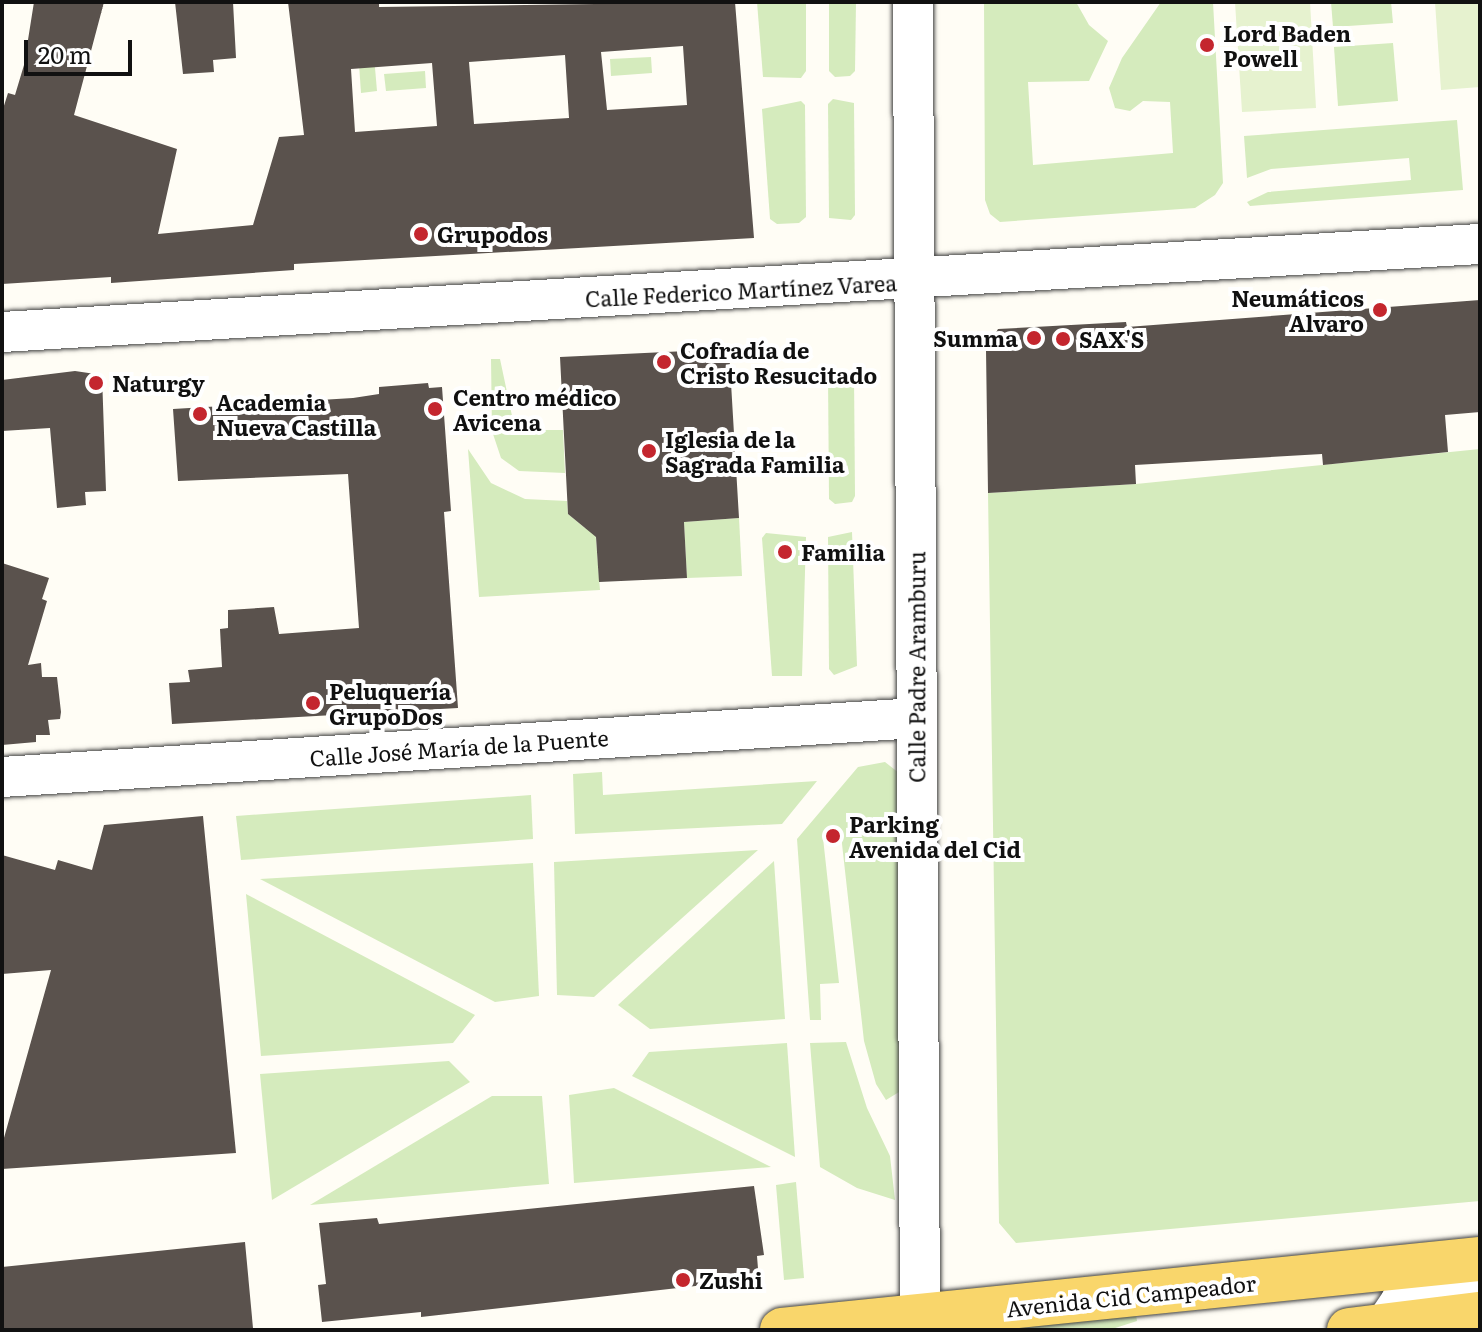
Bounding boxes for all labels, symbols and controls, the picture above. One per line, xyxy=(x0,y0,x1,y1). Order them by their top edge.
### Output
place label: Lord Baden Powell xyxy=(1223,19,1351,70)
scale bar xyxy=(28,24,136,74)
text: 20 m xyxy=(38,36,92,71)
marker: Lord Baden Powell xyxy=(1198,36,1216,54)
place label: Grupodos xyxy=(437,221,548,247)
marker: Grupodos xyxy=(412,225,430,243)
street label: Calle Federico Martínez Varea xyxy=(584,269,898,311)
place label: Neumáticos Alvaro xyxy=(1231,284,1364,336)
marker: Neumáticos Alvaro xyxy=(1371,301,1389,319)
place label: Summa xyxy=(933,325,1018,351)
place label: SAX'S xyxy=(1079,326,1144,352)
marker: Summa xyxy=(1025,329,1043,347)
marker: SAX'S xyxy=(1054,330,1072,348)
place label: Cofradía de Cristo Resucitado xyxy=(680,336,877,388)
marker: Cofradía de Cristo Resucitado xyxy=(655,353,673,371)
place label: Naturgy xyxy=(112,370,205,396)
marker: Naturgy xyxy=(87,374,105,392)
place label: Centro médico Avicena xyxy=(453,383,617,434)
place label: Academia Nueva Castilla xyxy=(216,388,376,440)
marker: Centro médico Avicena xyxy=(424,398,446,420)
marker: Academia Nueva Castilla xyxy=(191,405,209,423)
place label: Iglesia de la Sagrada Familia xyxy=(665,425,845,476)
marker: Iglesia de la Sagrada Familia xyxy=(640,442,658,460)
place label: Familia xyxy=(801,539,885,565)
marker: Familia xyxy=(776,543,794,561)
street label: Calle Padre Aramburu xyxy=(903,551,929,783)
place label: Peluquería GrupoDos xyxy=(329,677,452,728)
marker: Peluquería GrupoDos xyxy=(304,694,322,712)
street label: Calle José María de la Puente xyxy=(309,723,609,771)
place label: Parking Avenida del Cid xyxy=(849,810,1021,862)
marker: Parking Avenida del Cid xyxy=(824,827,842,845)
place label: Zushi xyxy=(699,1267,763,1293)
street label: Avenida Cid Campeador xyxy=(1005,1269,1257,1321)
marker: Zushi xyxy=(674,1271,692,1289)

